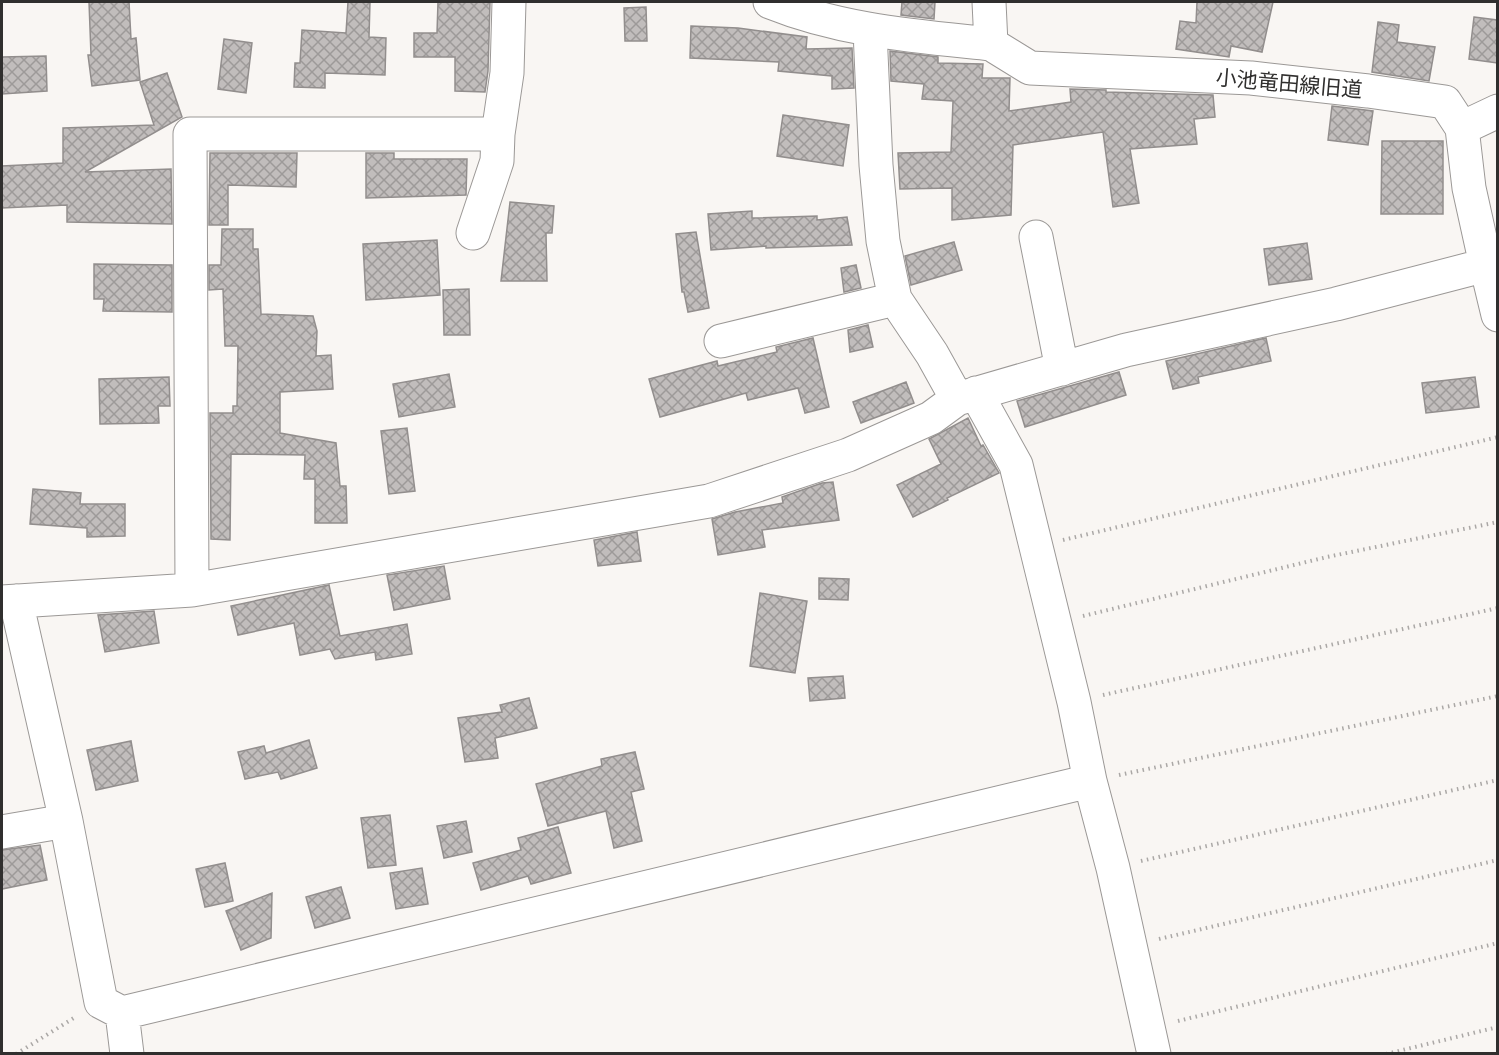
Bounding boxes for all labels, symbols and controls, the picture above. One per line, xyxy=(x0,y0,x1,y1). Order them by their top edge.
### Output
street label: 小池竜田線旧道 xyxy=(1215,64,1363,102)

